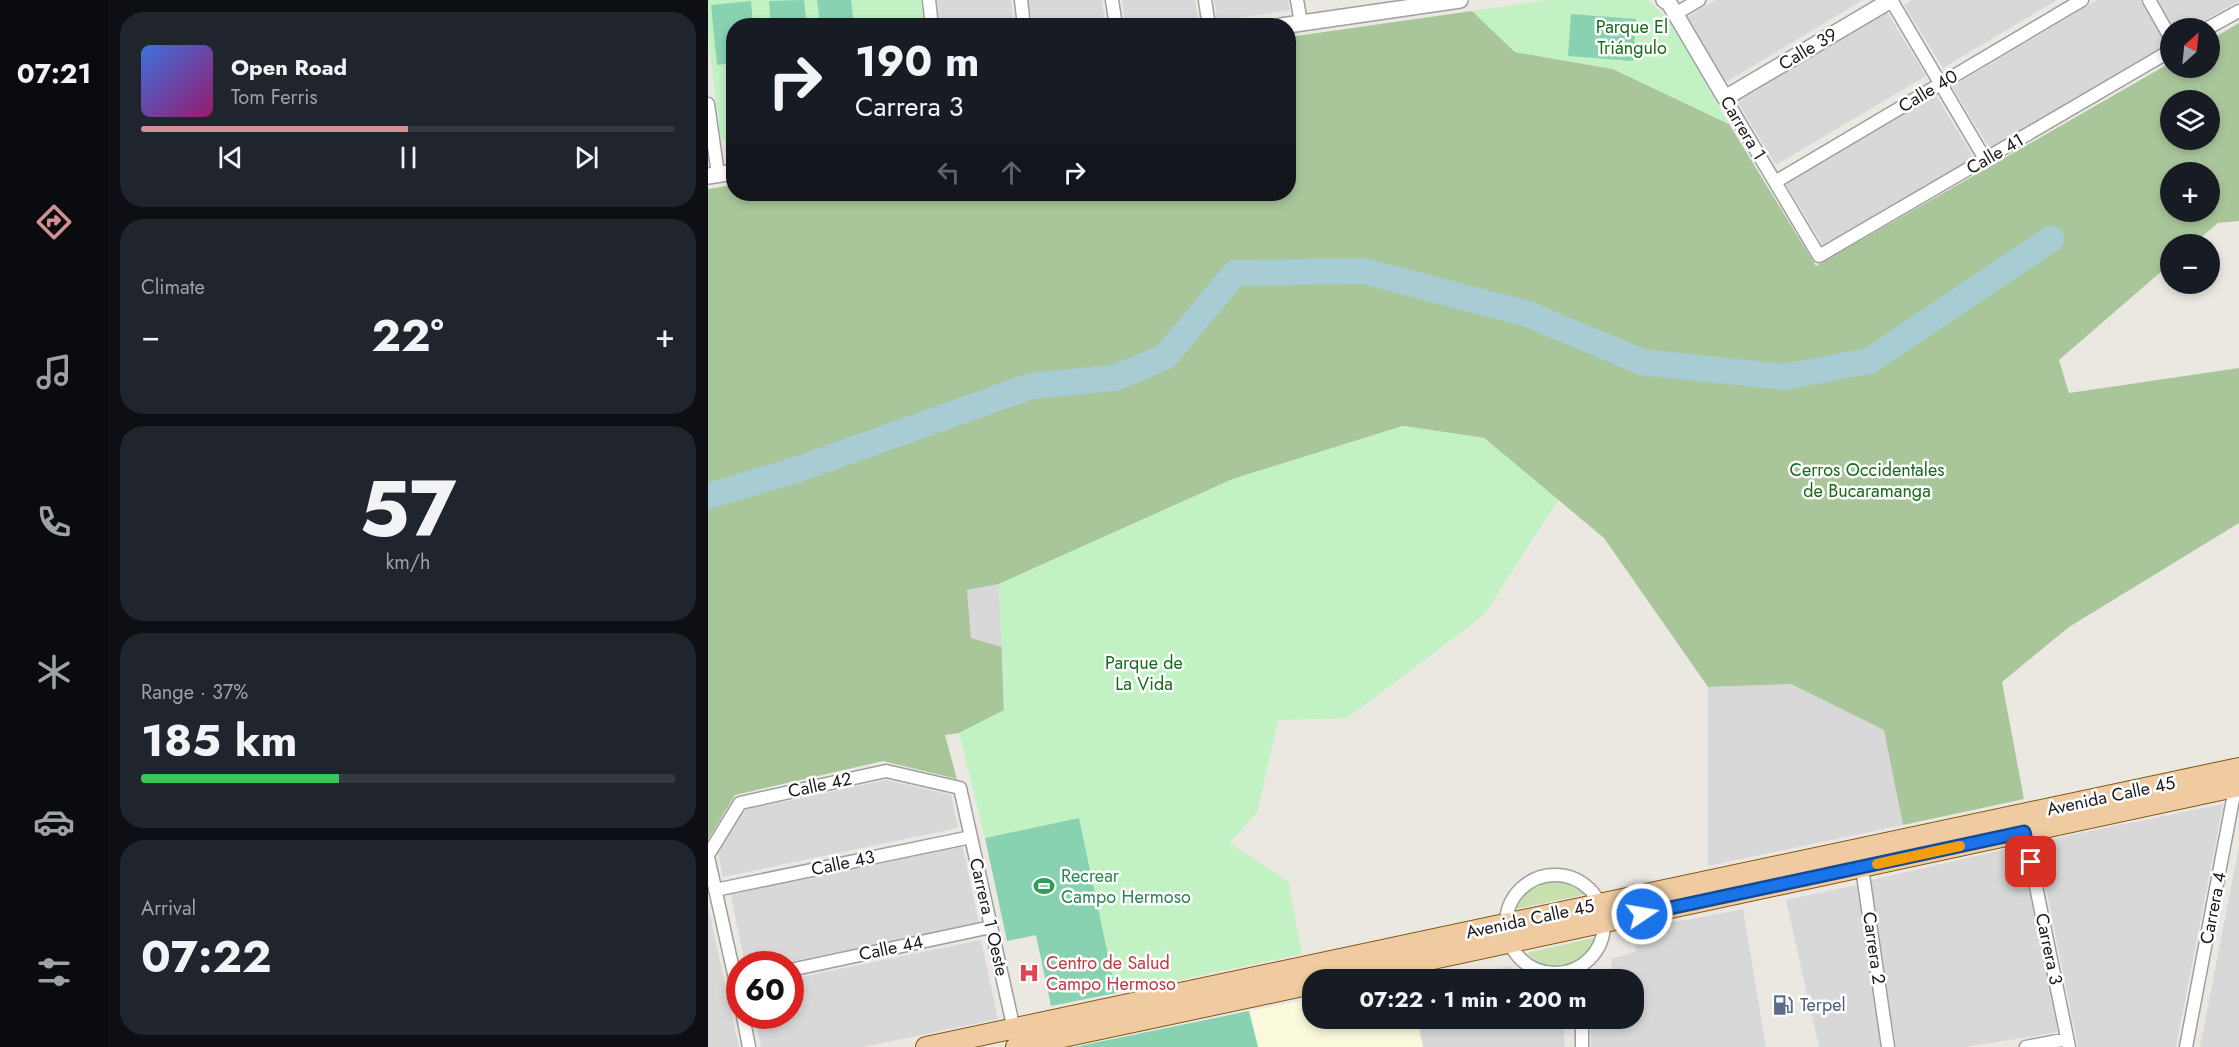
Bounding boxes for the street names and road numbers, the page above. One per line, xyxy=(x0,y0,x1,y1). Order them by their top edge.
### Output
street label: Calle 39 xyxy=(1774,21,1842,77)
street label: Calle 40 xyxy=(1893,63,1963,119)
street label: Carrera 1 xyxy=(1714,91,1772,165)
street label: Calle 41 xyxy=(1961,127,2029,181)
street label: Calle 42 xyxy=(786,766,854,804)
street label: Avenida Calle 45 xyxy=(2044,770,2178,822)
street label: Calle 43 xyxy=(809,844,877,882)
street label: Carrera 1 Oeste xyxy=(963,855,1015,979)
street label: Carrera 4 xyxy=(2193,870,2233,946)
street label: Avenida Calle 45 xyxy=(1463,893,1597,945)
street label: Carrera 2 xyxy=(1856,910,1892,986)
street label: Carrera 3 xyxy=(2029,911,2069,987)
street label: Calle 44 xyxy=(857,929,925,967)

